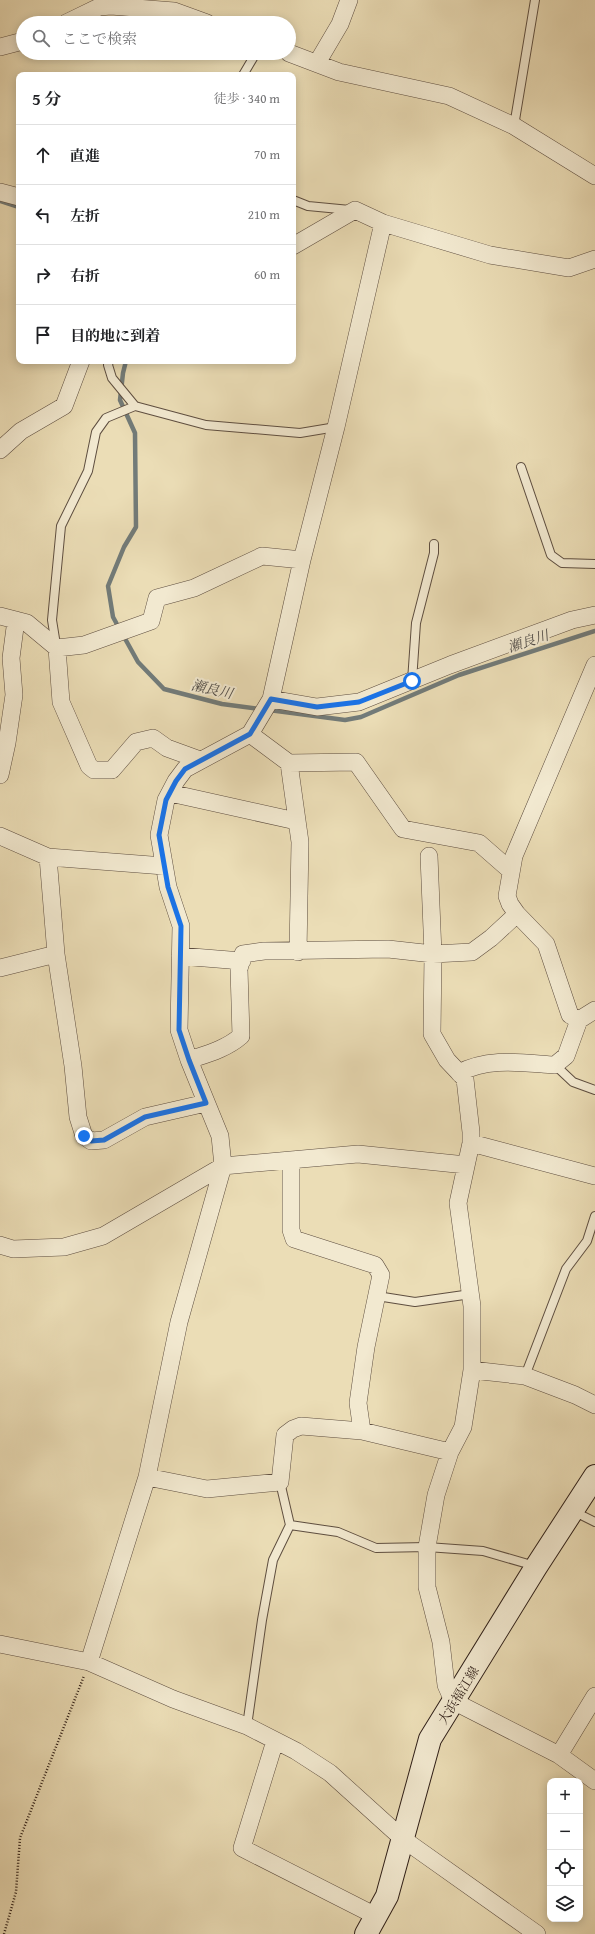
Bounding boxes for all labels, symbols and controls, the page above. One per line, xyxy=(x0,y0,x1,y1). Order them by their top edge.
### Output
search box xyxy=(16,16,296,60)
icon: search xyxy=(30,27,52,49)
text: ここで検索 xyxy=(62,28,137,49)
text: 5 分 xyxy=(32,86,62,111)
text: 徒歩 · 340 m xyxy=(214,89,280,108)
icon: ahead xyxy=(32,144,54,166)
text: 直進 xyxy=(70,145,100,166)
text: 70 m xyxy=(254,145,280,164)
icon: left xyxy=(32,204,54,226)
text: 左折 xyxy=(70,205,100,226)
text: 210 m xyxy=(248,205,280,224)
icon: right xyxy=(32,264,54,286)
text: 右折 xyxy=(70,265,100,286)
text: 60 m xyxy=(254,265,280,284)
icon: arrive xyxy=(32,324,54,346)
text: 目的地に到着 xyxy=(70,325,160,346)
water label: 瀬良川 xyxy=(505,624,553,657)
route start xyxy=(403,672,421,690)
water label: 瀬良川 xyxy=(189,675,237,704)
route end xyxy=(75,1127,93,1145)
street label: 大浜福江線 xyxy=(433,1663,484,1728)
map controls xyxy=(547,1778,583,1922)
button: + xyxy=(547,1778,583,1814)
button: − xyxy=(547,1814,583,1850)
button: locate xyxy=(547,1850,583,1886)
button: layers xyxy=(547,1886,583,1922)

